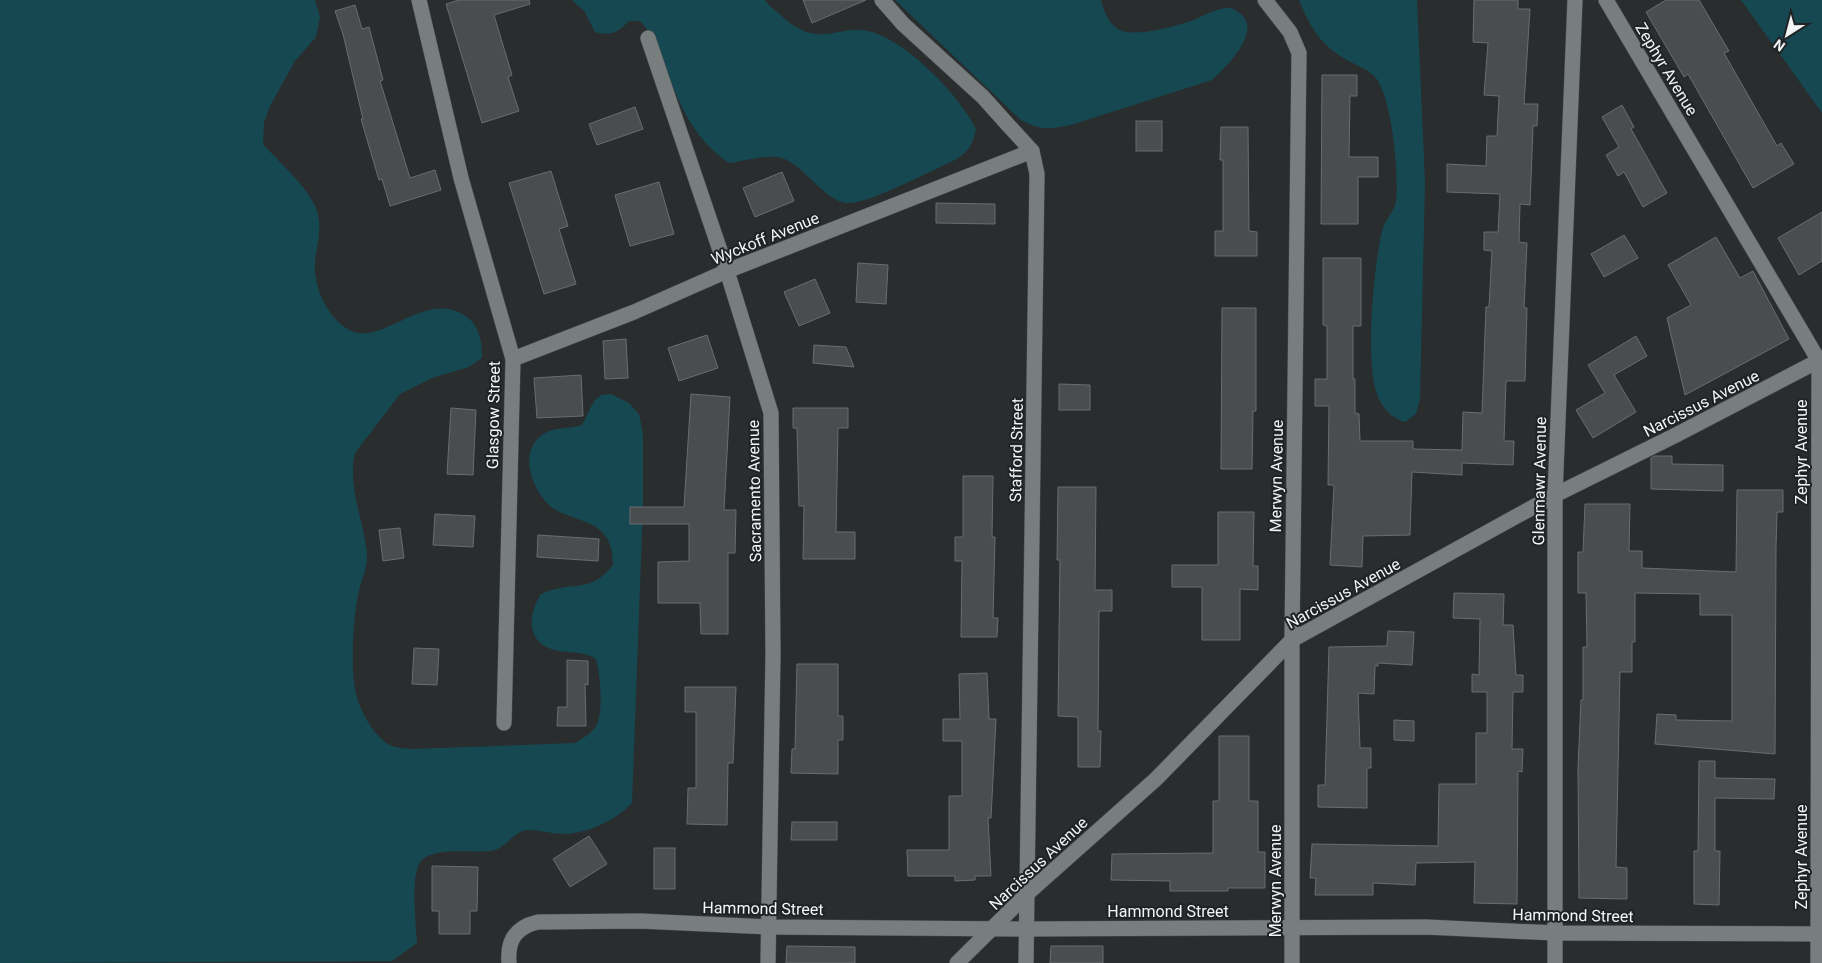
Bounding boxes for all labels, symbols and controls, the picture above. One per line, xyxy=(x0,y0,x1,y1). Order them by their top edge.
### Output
north arrow xyxy=(1762,10,1812,60)
street label: Zephyr Avenue xyxy=(1631,19,1702,119)
text: N xyxy=(1771,36,1788,55)
street label: Wyckoff Avenue xyxy=(708,208,822,269)
street label: Glasgow Street xyxy=(483,361,504,469)
street label: Narcissus Avenue xyxy=(1640,366,1762,441)
street label: Stafford Street xyxy=(1006,398,1027,502)
street label: Zephyr Avenue xyxy=(1792,400,1811,504)
street label: Glenmawr Avenue xyxy=(1529,417,1550,545)
street label: Merwyn Avenue xyxy=(1266,419,1287,533)
street label: Sacramento Avenue xyxy=(744,420,765,562)
street label: Narcissus Avenue xyxy=(1283,554,1404,633)
street label: Zephyr Avenue xyxy=(1792,805,1811,909)
street label: Narcissus Avenue xyxy=(985,813,1091,914)
street label: Merwyn Avenue xyxy=(1266,825,1285,937)
street label: Hammond Street xyxy=(702,898,824,919)
street label: Hammond Street xyxy=(1107,902,1229,921)
street label: Hammond Street xyxy=(1512,905,1634,926)

